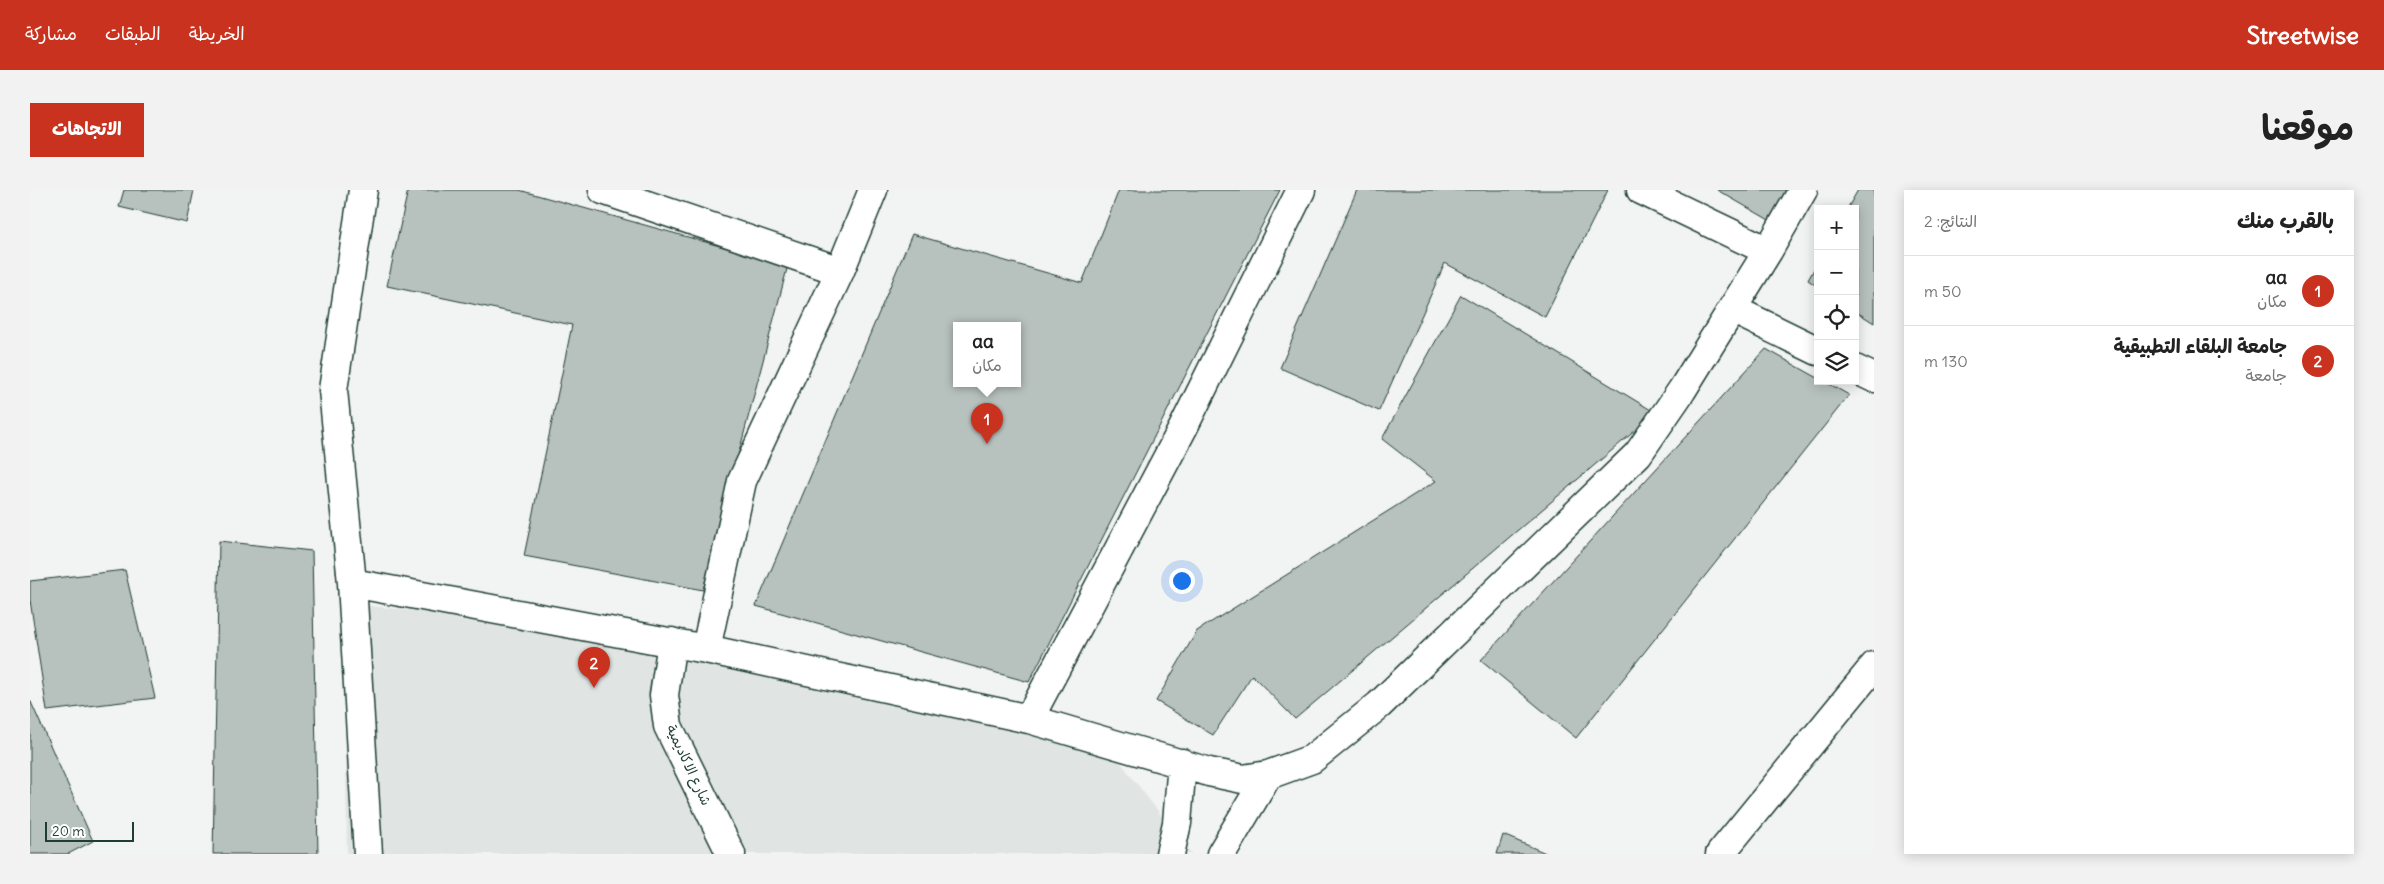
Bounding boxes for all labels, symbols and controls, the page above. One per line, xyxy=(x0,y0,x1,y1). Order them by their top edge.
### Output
text: Streetwise xyxy=(2247,20,2359,50)
text: مشاركة xyxy=(25,22,77,45)
text: الطبقات xyxy=(105,22,161,45)
text: الخريطة xyxy=(189,22,245,45)
button: الاتجاهات xyxy=(30,103,144,157)
text: موقعنا xyxy=(2261,105,2354,149)
map controls xyxy=(1814,205,1859,385)
button: + xyxy=(1814,205,1859,250)
text: بالقرب منك xyxy=(2237,207,2334,234)
text: النتائج: 2 xyxy=(1924,211,1977,231)
button: − xyxy=(1814,250,1859,295)
text: aa xyxy=(2265,265,2287,289)
text: 50 m xyxy=(1924,281,1962,301)
text: 1 xyxy=(2315,281,2321,301)
text: مكان xyxy=(2257,291,2287,311)
button: locate xyxy=(1814,295,1859,340)
popup xyxy=(953,322,1021,387)
text: aa xyxy=(972,329,994,353)
text: جامعة البلقاء التطبيقية xyxy=(2113,334,2287,358)
button: layers xyxy=(1814,340,1859,385)
text: 130 m xyxy=(1924,351,1968,371)
text: 2 xyxy=(2314,351,2322,371)
text: مكان xyxy=(972,355,1002,375)
text: جامعة xyxy=(2245,365,2287,385)
pin: 1 xyxy=(971,403,1003,444)
your location xyxy=(1169,568,1195,594)
pin: 2 xyxy=(578,647,610,688)
street label: شارع الاكاديمية xyxy=(662,722,716,809)
scale bar xyxy=(45,819,134,842)
text: 20 m xyxy=(52,822,85,840)

